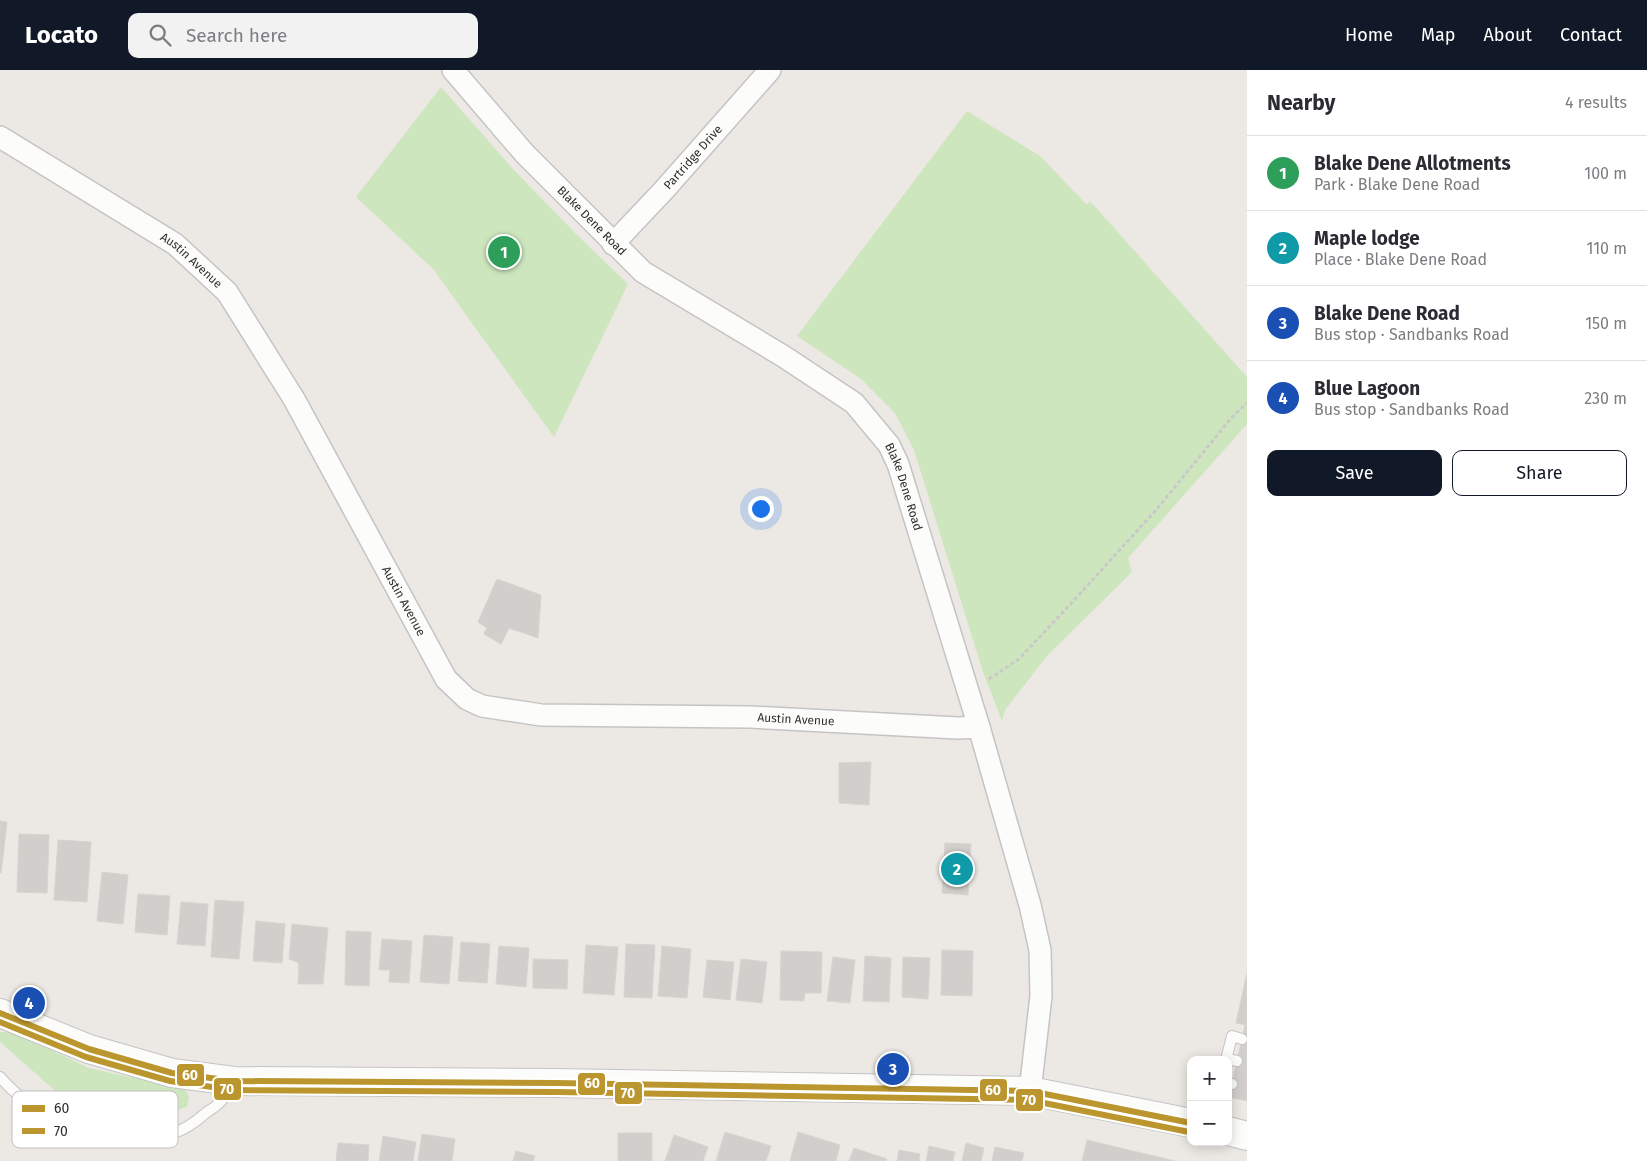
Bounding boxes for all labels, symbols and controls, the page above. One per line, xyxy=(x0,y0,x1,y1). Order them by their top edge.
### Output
search box xyxy=(128,13,478,58)
text: Locato xyxy=(25,21,98,49)
icon: search xyxy=(146,21,174,49)
text: Search here xyxy=(186,24,287,47)
text: Home xyxy=(1345,24,1393,46)
text: Map xyxy=(1421,24,1455,46)
text: About xyxy=(1483,24,1532,46)
text: Contact xyxy=(1560,24,1622,46)
text: Nearby xyxy=(1267,90,1335,116)
text: 4 results xyxy=(1565,93,1627,112)
street label: Partridge Drive xyxy=(661,122,725,192)
text: Blake Dene Allotments xyxy=(1314,152,1511,175)
text: 1 xyxy=(1279,164,1287,183)
text: 100 m xyxy=(1584,164,1627,183)
text: Park · Blake Dene Road xyxy=(1314,175,1480,194)
street label: Blake Dene Road xyxy=(554,183,629,258)
text: Maple lodge xyxy=(1314,227,1420,250)
street label: Austin Avenue xyxy=(158,230,225,291)
pin: 1 xyxy=(488,233,520,271)
text: 2 xyxy=(1279,239,1287,258)
text: 110 m xyxy=(1586,239,1627,258)
text: Place · Blake Dene Road xyxy=(1314,250,1487,269)
text: Blake Dene Road xyxy=(1314,302,1460,325)
text: 3 xyxy=(1279,314,1287,333)
text: 150 m xyxy=(1585,314,1627,333)
text: Bus stop · Sandbanks Road xyxy=(1314,325,1509,344)
text: Blue Lagoon xyxy=(1314,377,1420,400)
text: 4 xyxy=(1278,389,1288,408)
text: 230 m xyxy=(1584,389,1627,408)
text: Bus stop · Sandbanks Road xyxy=(1314,400,1509,419)
street label: Blake Dene Road xyxy=(882,441,925,532)
button: Save xyxy=(1267,450,1442,496)
button: Share xyxy=(1452,450,1627,496)
your location xyxy=(748,496,774,522)
street label: Austin Avenue xyxy=(379,564,428,638)
street label: Austin Avenue xyxy=(757,710,835,728)
pin: 2 xyxy=(941,850,973,888)
pin: 4 xyxy=(13,984,45,1022)
pin: 3 xyxy=(877,1050,909,1088)
map controls xyxy=(1187,1056,1232,1146)
button: + xyxy=(1187,1056,1232,1101)
line badge: 60 xyxy=(176,1063,205,1087)
text: 60 xyxy=(182,1067,198,1084)
line badge: 60 xyxy=(577,1072,606,1096)
text: 60 xyxy=(584,1075,600,1092)
line badge: 70 xyxy=(213,1077,242,1101)
line badge: 60 xyxy=(979,1078,1008,1102)
text: 70 xyxy=(220,1081,234,1098)
line badge: 70 xyxy=(614,1081,643,1105)
text: 60 xyxy=(985,1082,1001,1099)
text: 70 xyxy=(621,1085,635,1102)
line badge: 70 xyxy=(1015,1088,1044,1112)
legend xyxy=(12,1091,178,1148)
text: 70 xyxy=(1022,1092,1036,1109)
text: 60 xyxy=(54,1100,69,1117)
button: − xyxy=(1187,1101,1232,1146)
text: 70 xyxy=(54,1123,68,1140)

